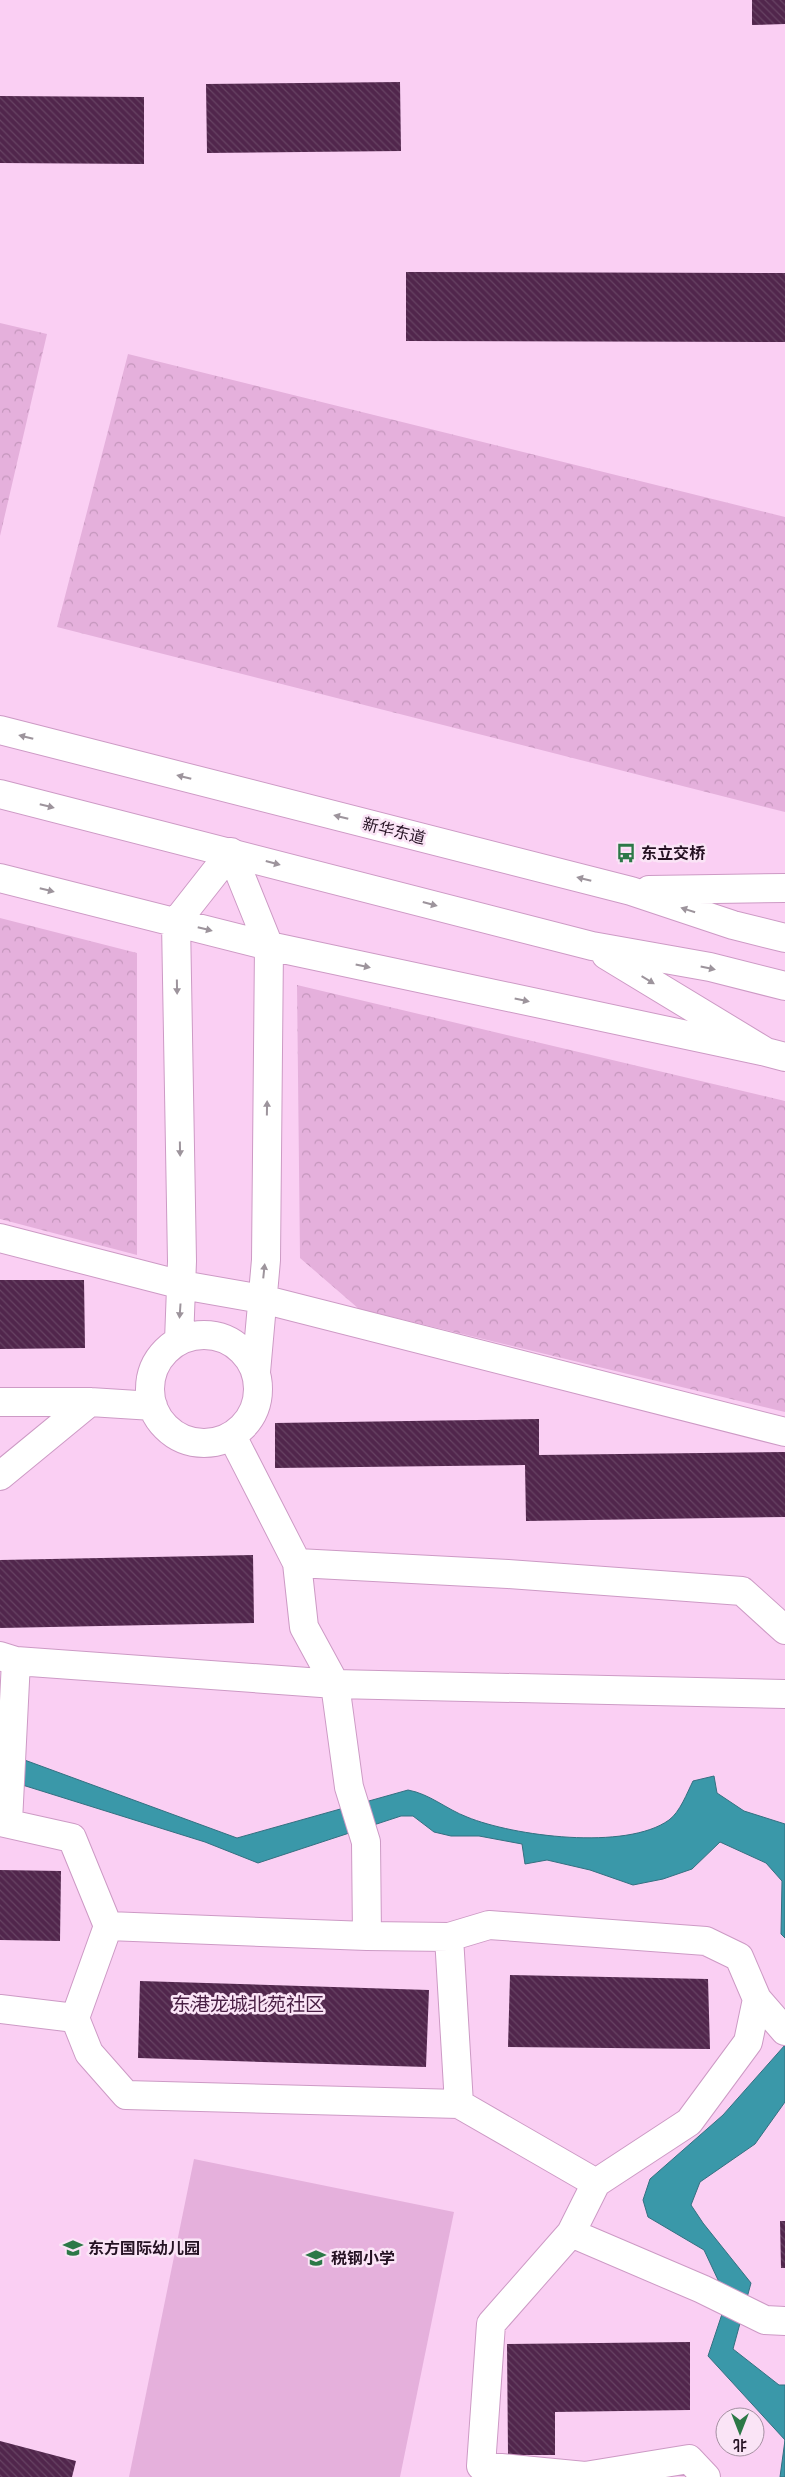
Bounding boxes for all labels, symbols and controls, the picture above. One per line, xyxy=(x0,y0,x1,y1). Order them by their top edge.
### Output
one-way arrow xyxy=(19,733,34,741)
one-way arrow xyxy=(176,773,191,781)
one-way arrow xyxy=(40,802,55,810)
one-way arrow xyxy=(334,813,349,821)
street label: 新华东道 xyxy=(361,814,427,848)
bus stop icon: 东立交桥 xyxy=(615,842,637,864)
place label: 东立交桥 xyxy=(641,844,706,863)
one-way arrow xyxy=(265,859,280,867)
one-way arrow xyxy=(576,875,591,883)
one-way arrow xyxy=(40,886,55,894)
one-way arrow xyxy=(422,900,437,908)
one-way arrow xyxy=(680,906,695,914)
one-way arrow xyxy=(197,925,212,933)
one-way arrow xyxy=(356,962,371,970)
one-way arrow xyxy=(701,964,717,972)
one-way arrow xyxy=(642,976,655,985)
one-way arrow xyxy=(173,979,181,995)
one-way arrow xyxy=(515,996,531,1004)
one-way arrow xyxy=(263,1100,271,1116)
one-way arrow xyxy=(176,1141,184,1157)
one-way arrow xyxy=(261,1263,269,1279)
one-way arrow xyxy=(176,1304,184,1320)
district label: 东港龙城北苑社区 xyxy=(172,1993,324,2016)
school or university icon: 东方国际幼儿园 xyxy=(62,2237,84,2259)
place label: 东方国际幼儿园 xyxy=(88,2239,200,2258)
school or university icon: 税钢小学 xyxy=(305,2247,327,2269)
place label: 税钢小学 xyxy=(331,2249,395,2268)
north arrow xyxy=(715,2407,765,2457)
text: 北 xyxy=(733,2437,747,2453)

